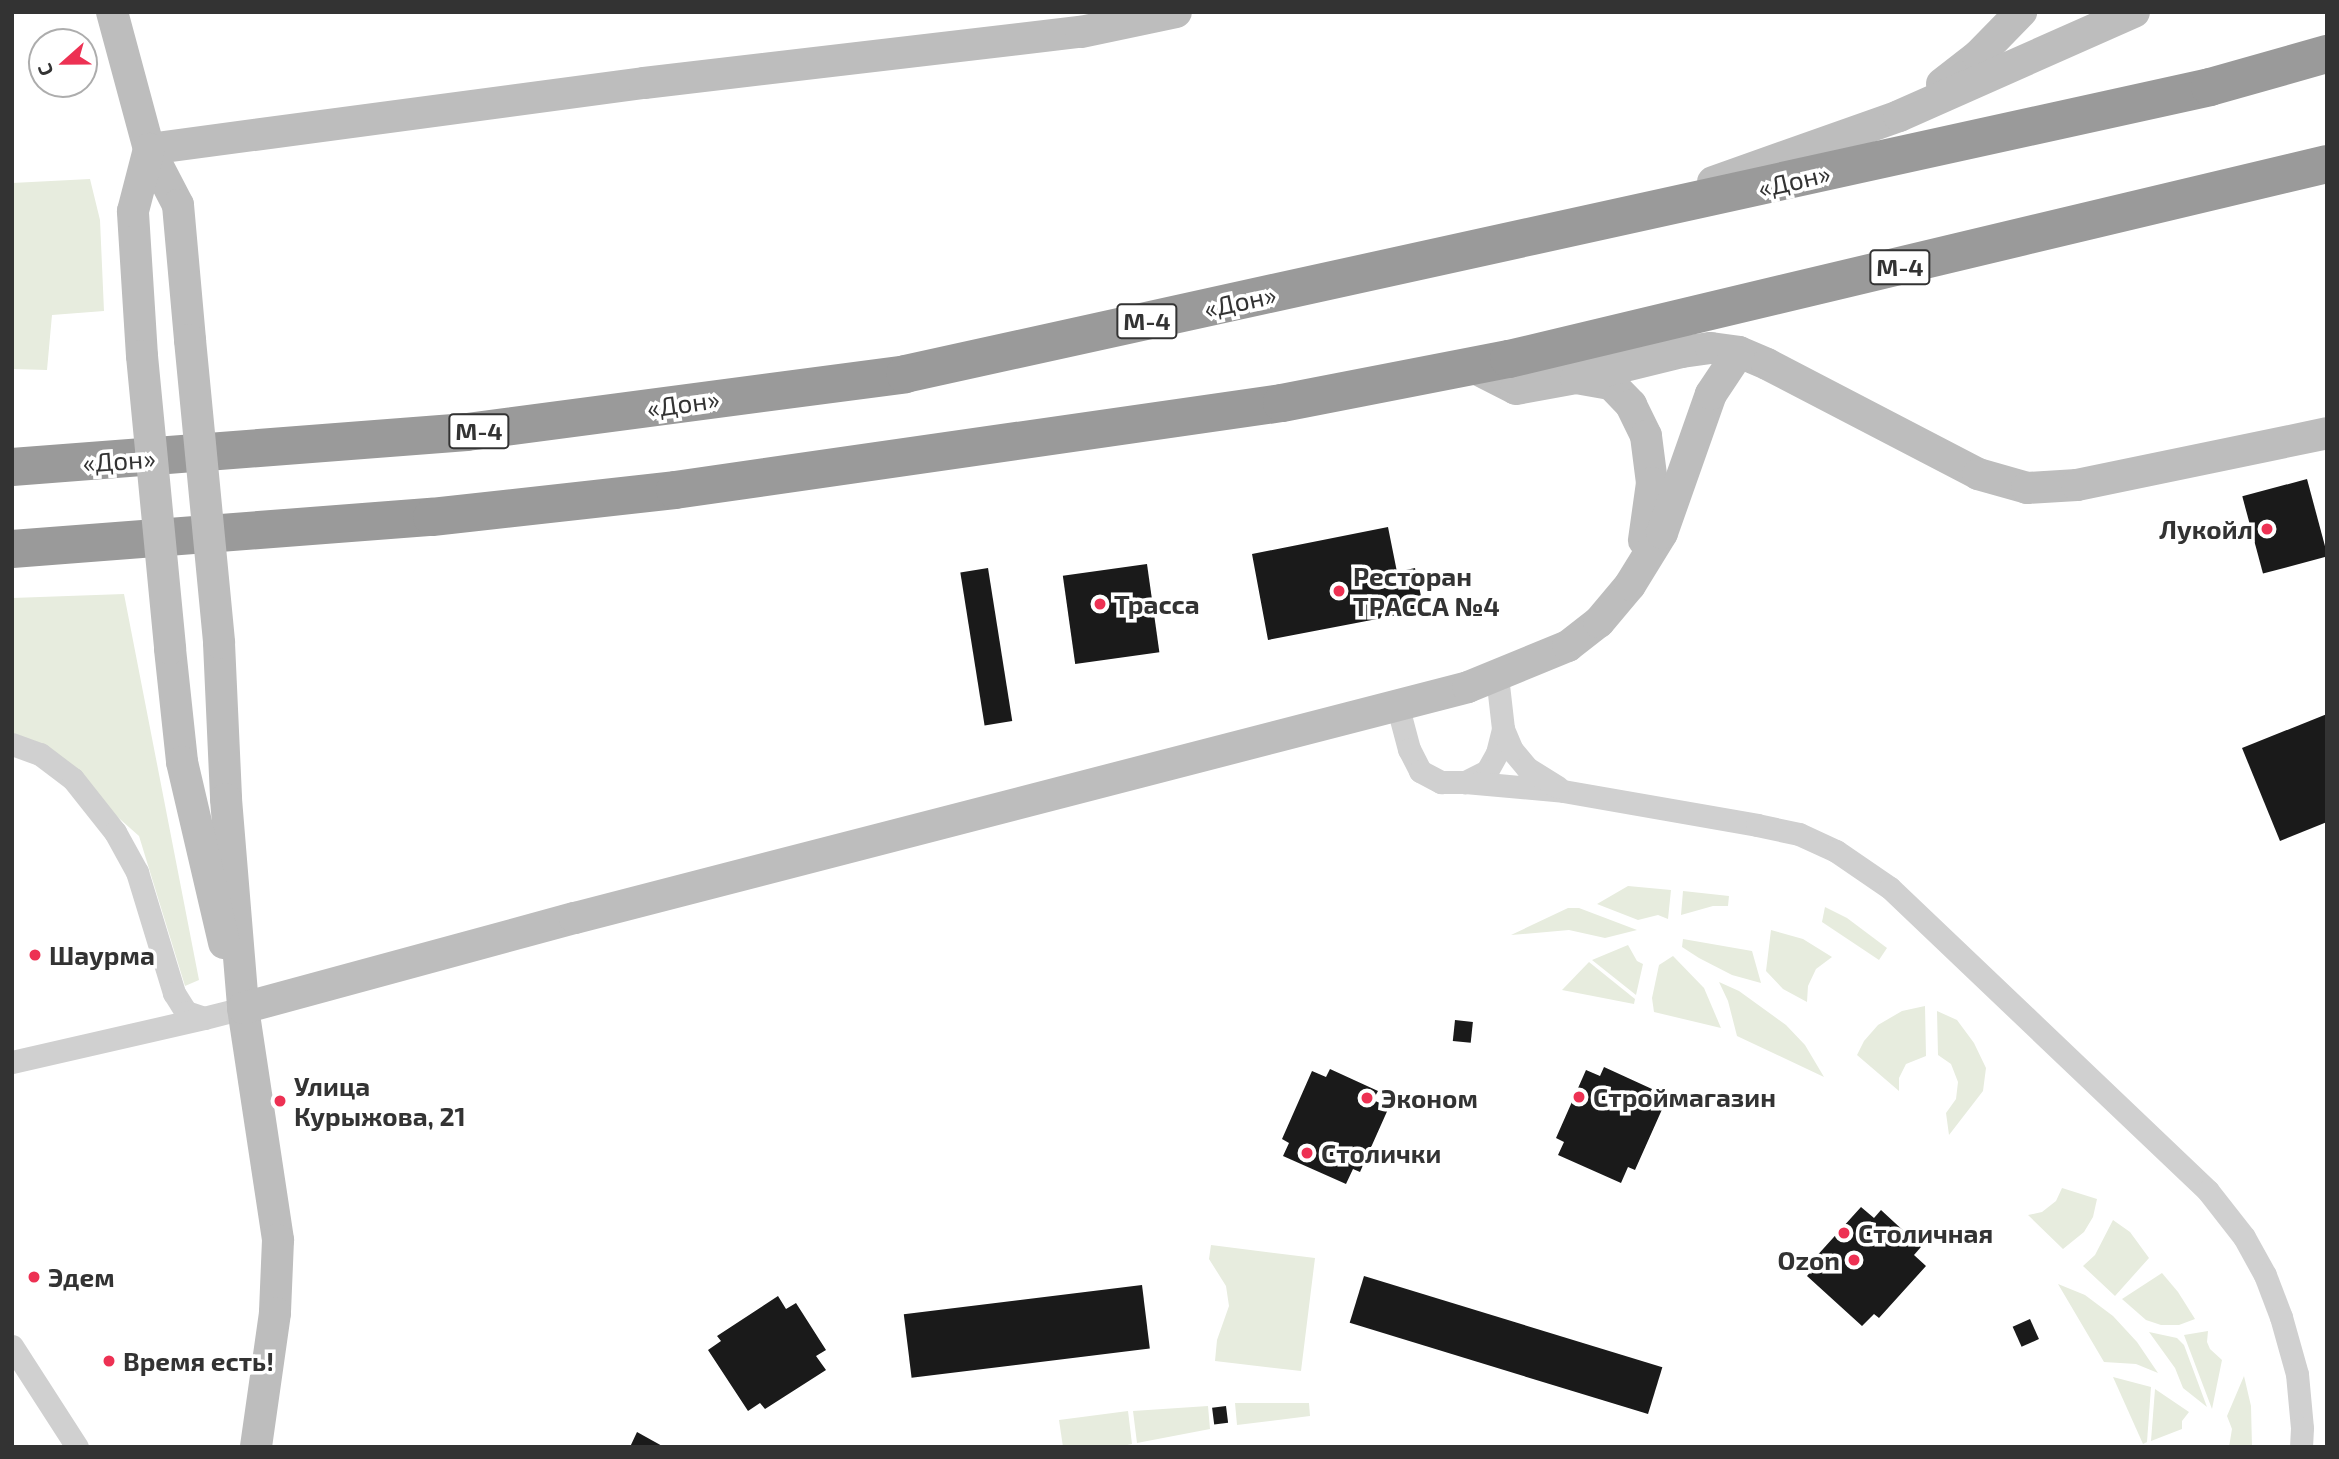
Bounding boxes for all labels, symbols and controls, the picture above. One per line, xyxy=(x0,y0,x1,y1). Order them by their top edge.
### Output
north arrow xyxy=(28,28,98,98)
text: С xyxy=(32,61,58,79)
street label: «Дон» xyxy=(1755,157,1833,203)
road number: М-4 xyxy=(1868,246,1932,288)
street label: «Дон» xyxy=(1201,278,1279,324)
road number: М-4 xyxy=(1116,300,1178,342)
street label: «Дон» xyxy=(645,382,721,424)
road number: М-4 xyxy=(448,410,510,452)
street label: «Дон» xyxy=(81,442,157,478)
place label: Лукойл xyxy=(2159,513,2253,545)
marker: Лукойл xyxy=(2259,521,2275,537)
place label: Ресторан ТРАССА №4 xyxy=(1353,560,1500,622)
marker: Ресторан ТРАССА №4 xyxy=(1331,583,1347,599)
place label: Трасса xyxy=(1114,588,1200,620)
marker: Трасса xyxy=(1092,596,1108,612)
place label: Шаурма xyxy=(49,939,155,971)
marker: Шаурма xyxy=(27,947,43,963)
place label: Улица Курыжова, 21 xyxy=(294,1070,466,1132)
place label: Строймагазин xyxy=(1593,1081,1776,1113)
place label: Эконом xyxy=(1381,1082,1478,1114)
marker: Строймагазин xyxy=(1571,1089,1587,1105)
marker: Эконом xyxy=(1359,1090,1375,1106)
marker: Улица Курыжова, 21 xyxy=(272,1093,288,1109)
place label: Столички xyxy=(1321,1137,1441,1169)
marker: Столички xyxy=(1299,1145,1315,1161)
place label: Столичная xyxy=(1858,1217,1993,1249)
marker: Столичная xyxy=(1836,1225,1852,1241)
place label: Ozon xyxy=(1778,1244,1840,1276)
marker: Ozon xyxy=(1846,1252,1862,1268)
place label: Эдем xyxy=(48,1261,115,1293)
marker: Эдем xyxy=(26,1269,42,1285)
place label: Время есть! xyxy=(123,1345,274,1377)
marker: Время есть! xyxy=(101,1353,117,1369)

